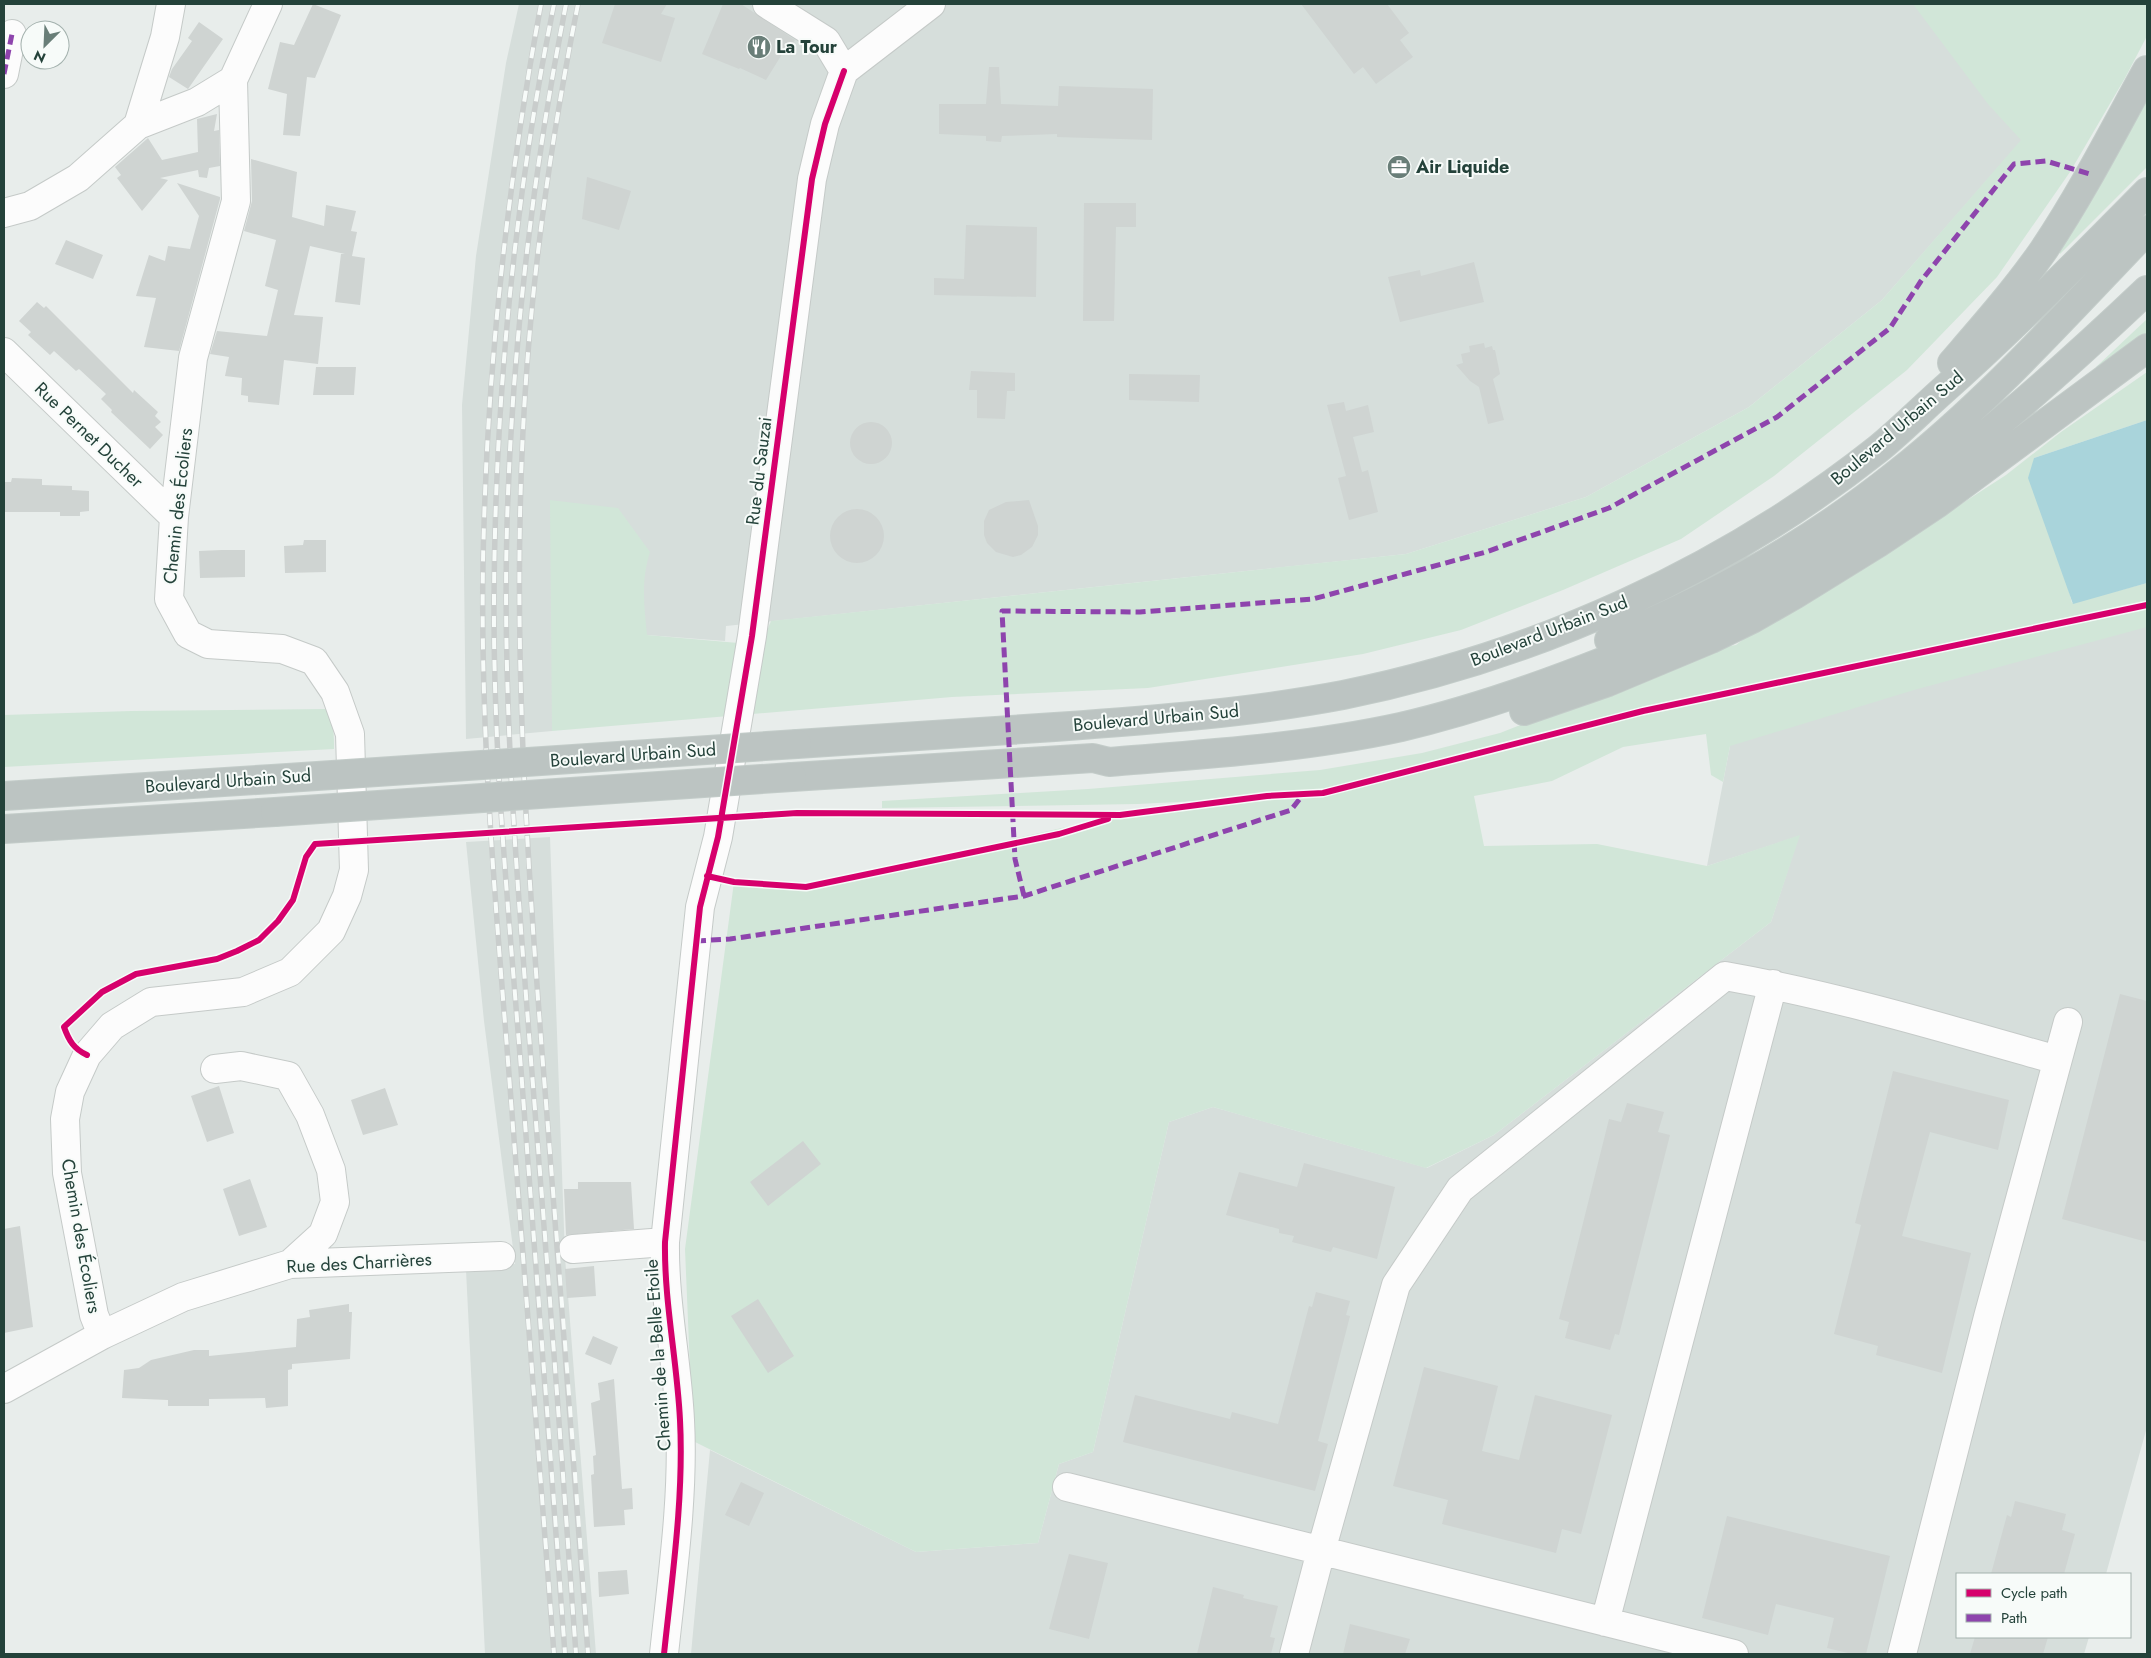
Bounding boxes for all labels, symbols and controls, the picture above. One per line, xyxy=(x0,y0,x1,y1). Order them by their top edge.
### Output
north arrow xyxy=(20,20,70,70)
restaurant icon: La Tour xyxy=(746,34,772,60)
place label: La Tour xyxy=(776,34,838,60)
text: N xyxy=(31,45,49,68)
office icon: Air Liquide xyxy=(1386,154,1412,180)
place label: Air Liquide xyxy=(1415,154,1509,180)
street label: Boulevard Urbain Sud xyxy=(1825,365,1969,491)
street label: Rue Pernet Ducher xyxy=(29,376,150,494)
street label: Rue du Sauzai xyxy=(739,415,779,527)
street label: Chemin des Écoliers xyxy=(157,427,199,585)
street label: Boulevard Urbain Sud xyxy=(1467,589,1631,673)
street label: Boulevard Urbain Sud xyxy=(1072,698,1240,738)
street label: Boulevard Urbain Sud xyxy=(549,736,717,774)
street label: Boulevard Urbain Sud xyxy=(144,762,312,800)
street label: Chemin des Écoliers xyxy=(55,1157,107,1315)
street label: Rue des Charrières xyxy=(286,1246,432,1280)
street label: Chemin de la Belle Etoile xyxy=(638,1258,678,1452)
legend xyxy=(1956,1573,2131,1638)
text: Cycle path xyxy=(2001,1582,2068,1604)
text: Path xyxy=(2001,1607,2027,1629)

